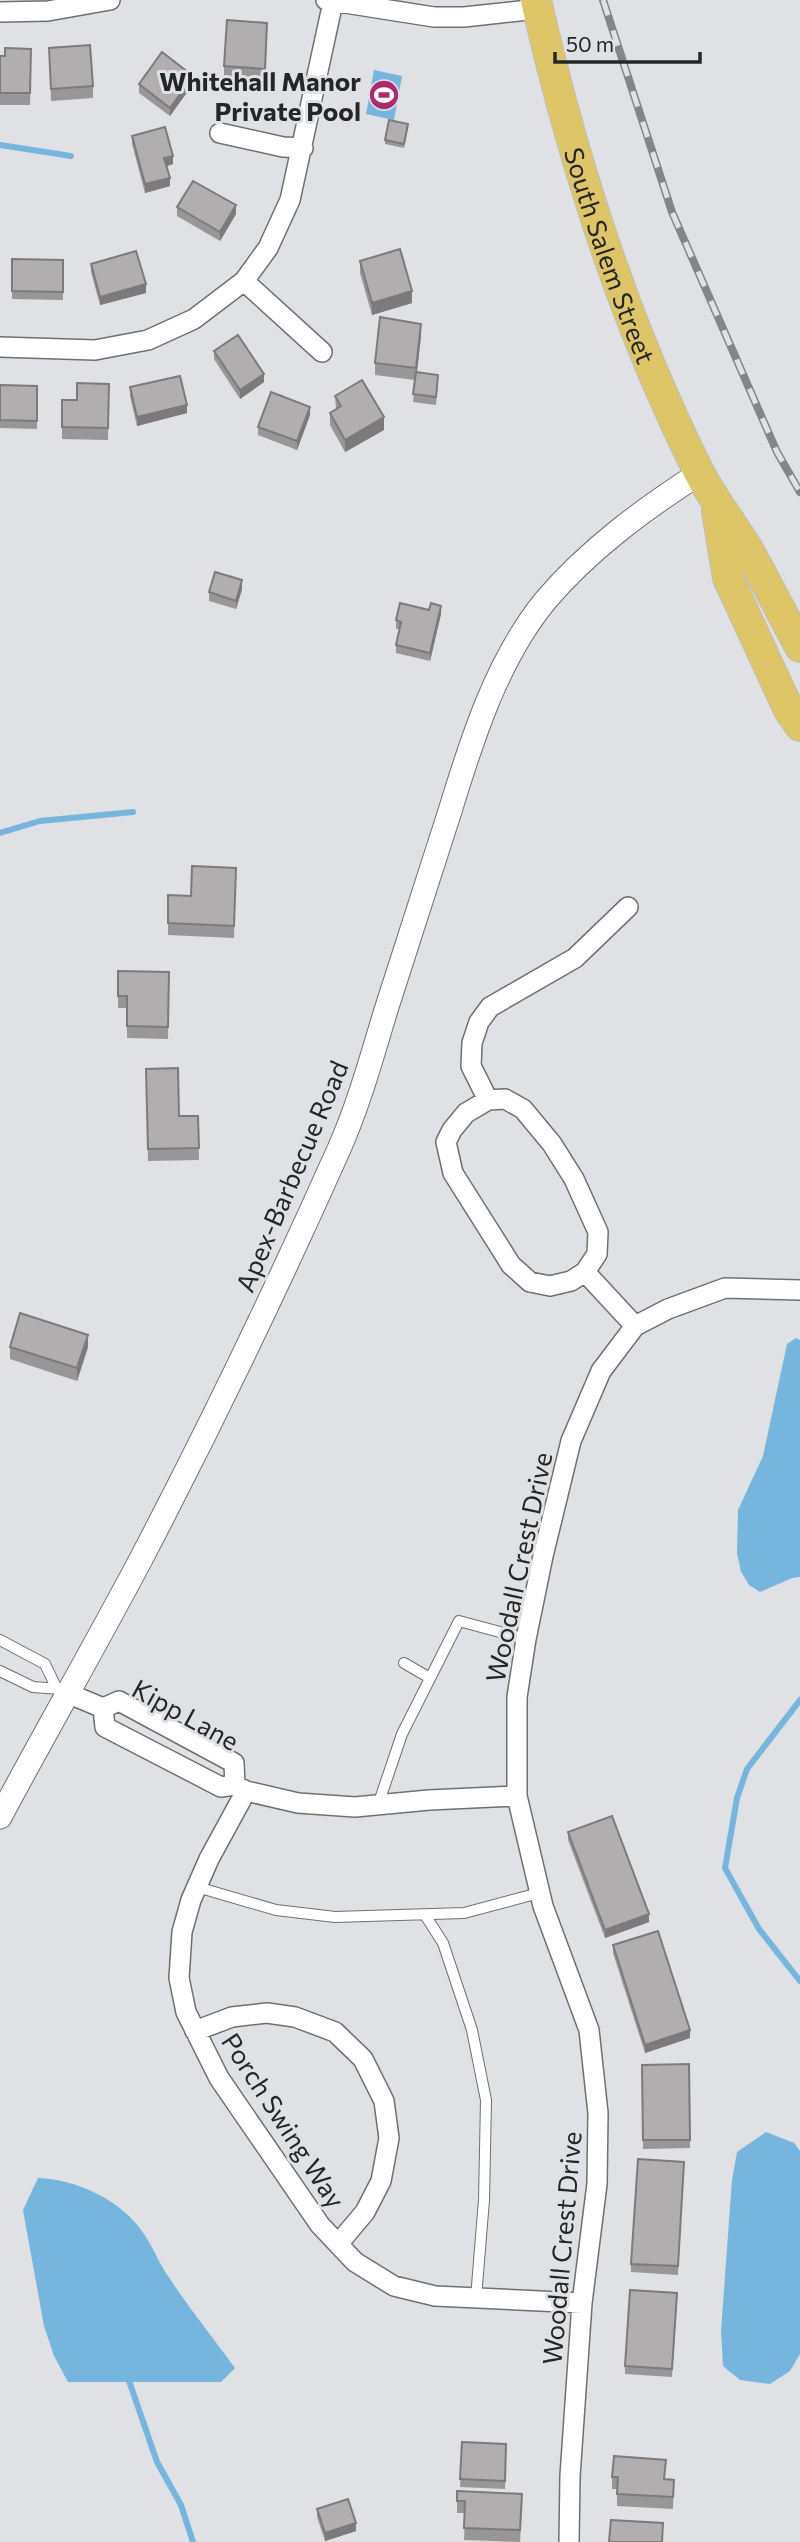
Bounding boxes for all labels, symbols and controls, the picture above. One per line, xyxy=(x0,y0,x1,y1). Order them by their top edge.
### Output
scale bar xyxy=(555,21,700,65)
text: 50 m xyxy=(566,31,614,56)
place label: Whitehall Manor Private Pool xyxy=(159,65,361,126)
sports icon: Whitehall Manor Private Pool xyxy=(367,78,401,112)
street label: South Salem Street xyxy=(559,144,663,368)
street label: Apex-Barbecue Road xyxy=(228,1056,354,1296)
street label: Woodall Crest Drive xyxy=(478,1449,558,1685)
street label: Kipp Lane xyxy=(127,1672,245,1756)
street label: Porch Swing Way xyxy=(216,2027,352,2213)
street label: Woodall Crest Drive xyxy=(535,2130,587,2366)

